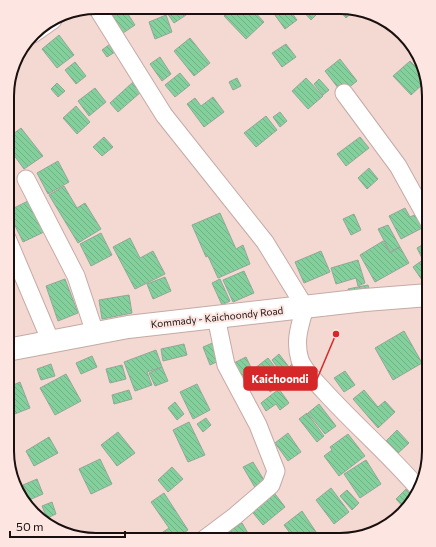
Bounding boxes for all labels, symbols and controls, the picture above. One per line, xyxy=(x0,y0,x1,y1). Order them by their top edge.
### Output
street label: Kommady - Kaichoondy Road xyxy=(150,304,284,330)
callout: Kaichoondi xyxy=(244,367,317,390)
text: Kaichoondi xyxy=(251,372,309,385)
scale bar xyxy=(10,513,125,539)
text: 50 m xyxy=(16,519,44,533)

